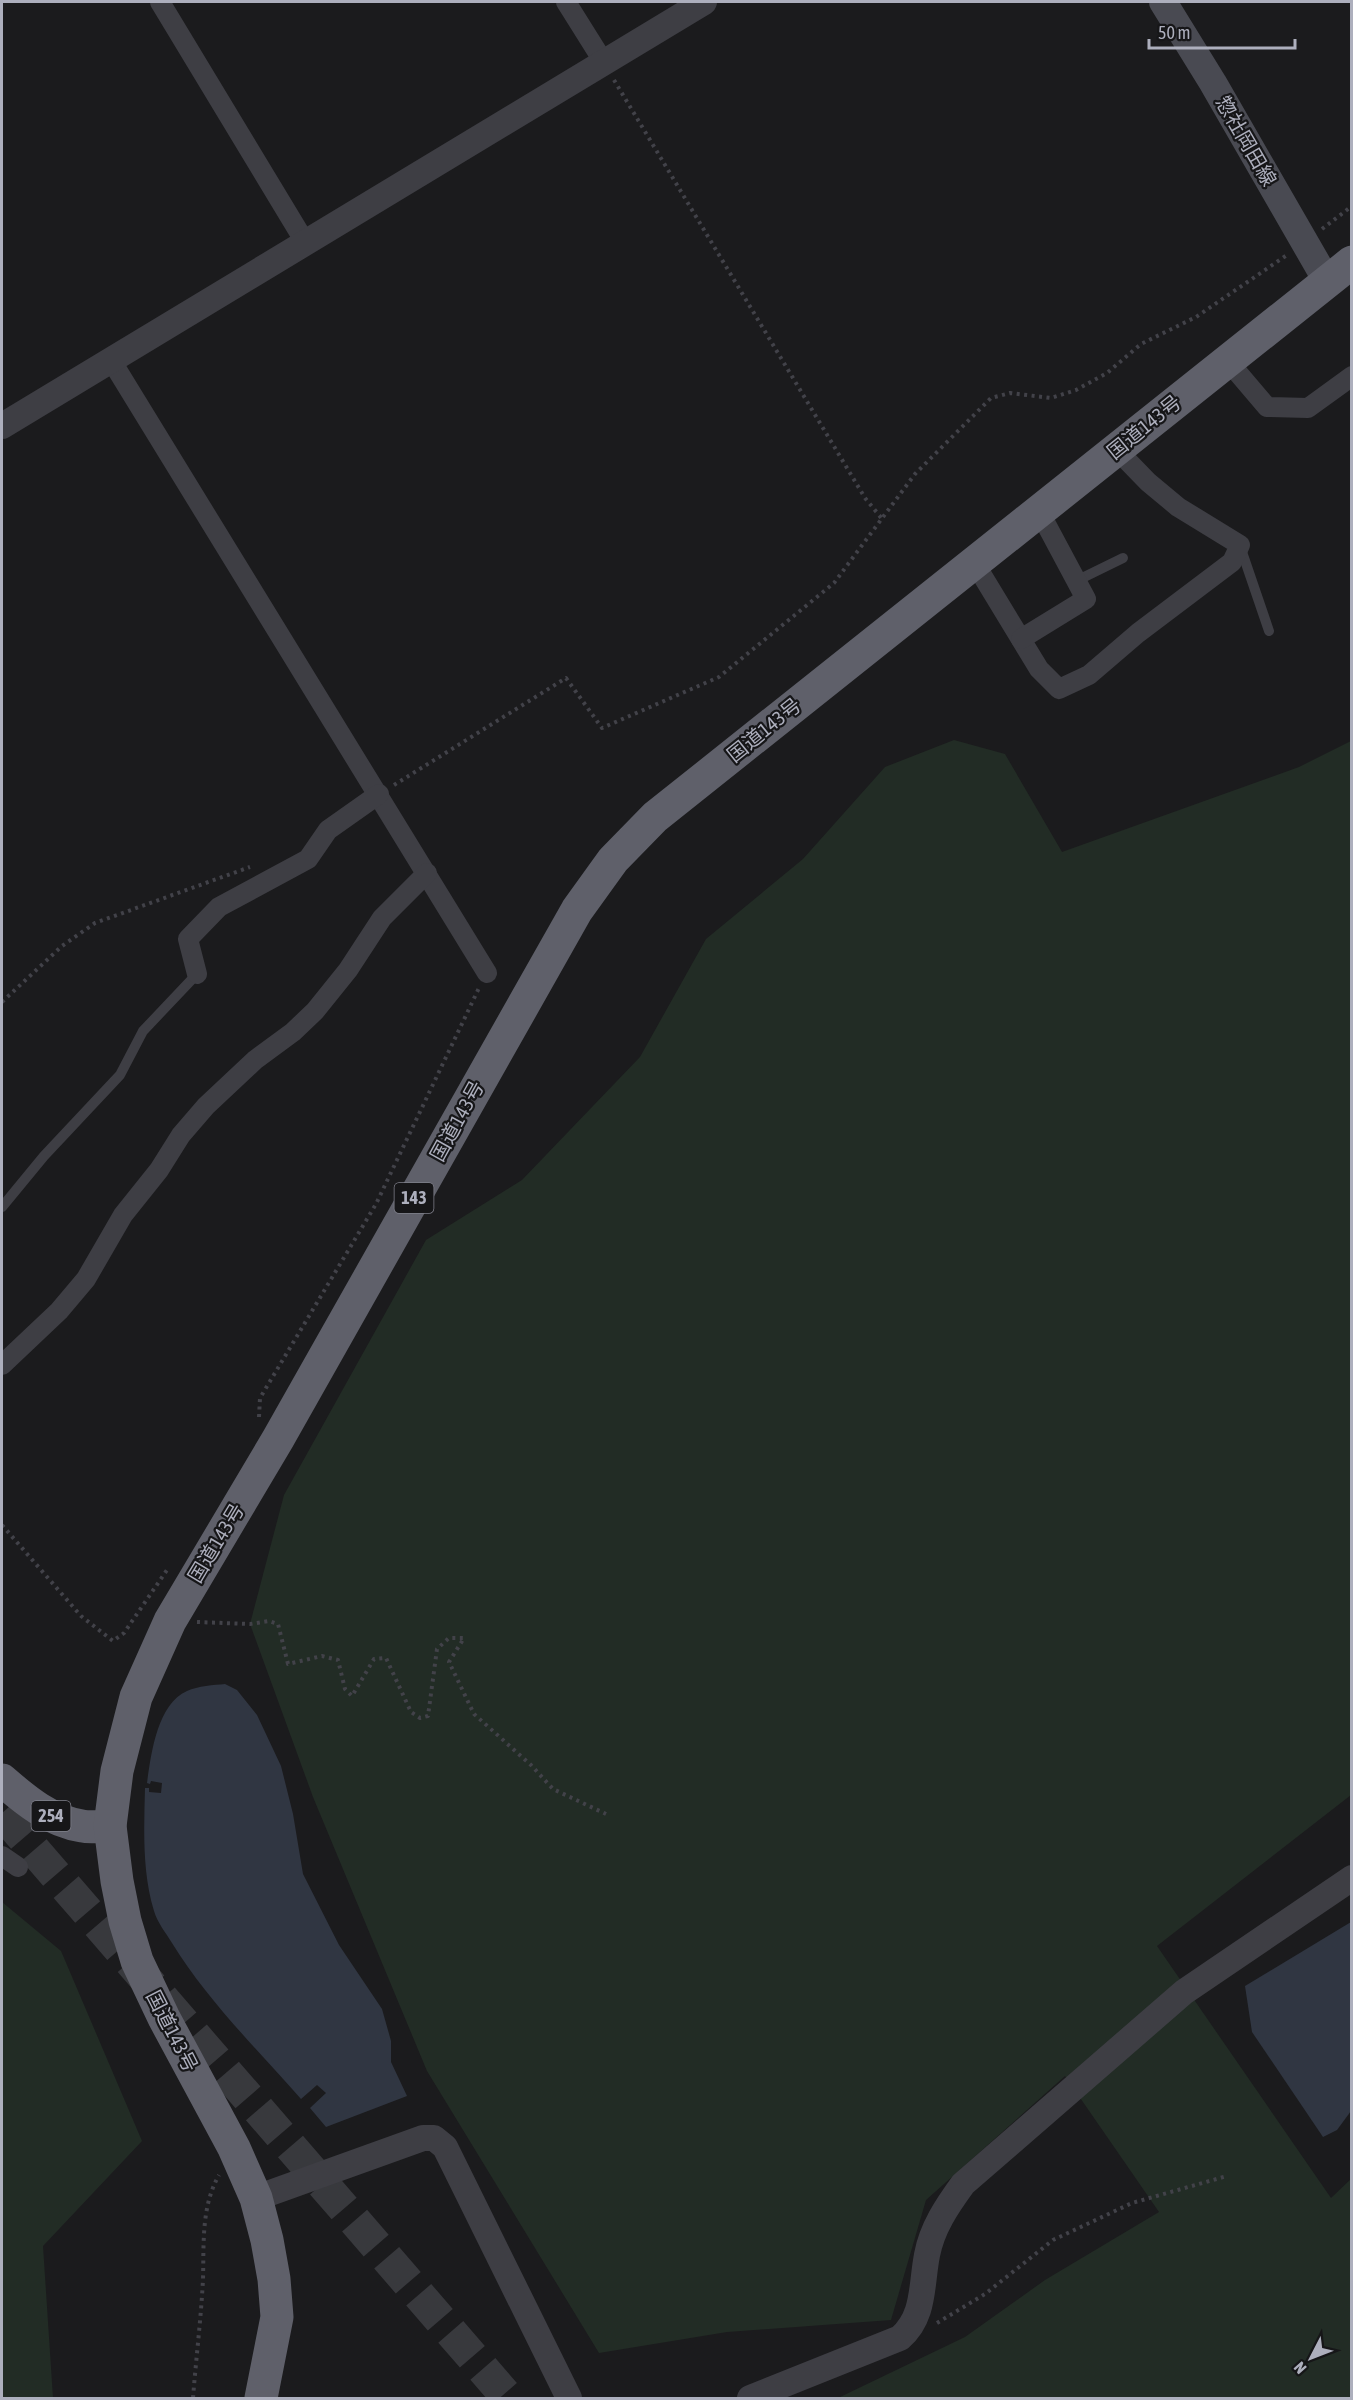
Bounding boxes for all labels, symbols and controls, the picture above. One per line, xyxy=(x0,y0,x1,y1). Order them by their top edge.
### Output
scale bar xyxy=(1149,12,1294,50)
text: 50 m xyxy=(1158,22,1190,43)
street label: 惣社岡田線 xyxy=(1211,92,1281,190)
street label: 国道143号 xyxy=(1102,390,1185,463)
street label: 国道143号 xyxy=(722,693,805,766)
street label: 国道143号 xyxy=(425,1077,488,1165)
road number: 143 xyxy=(394,1183,434,1213)
street label: 国道143号 xyxy=(183,1499,248,1586)
road number: 254 xyxy=(32,1801,70,1831)
street label: 国道143号 xyxy=(142,1986,203,2075)
north arrow xyxy=(1281,2328,1341,2388)
text: N xyxy=(1290,2359,1310,2378)

